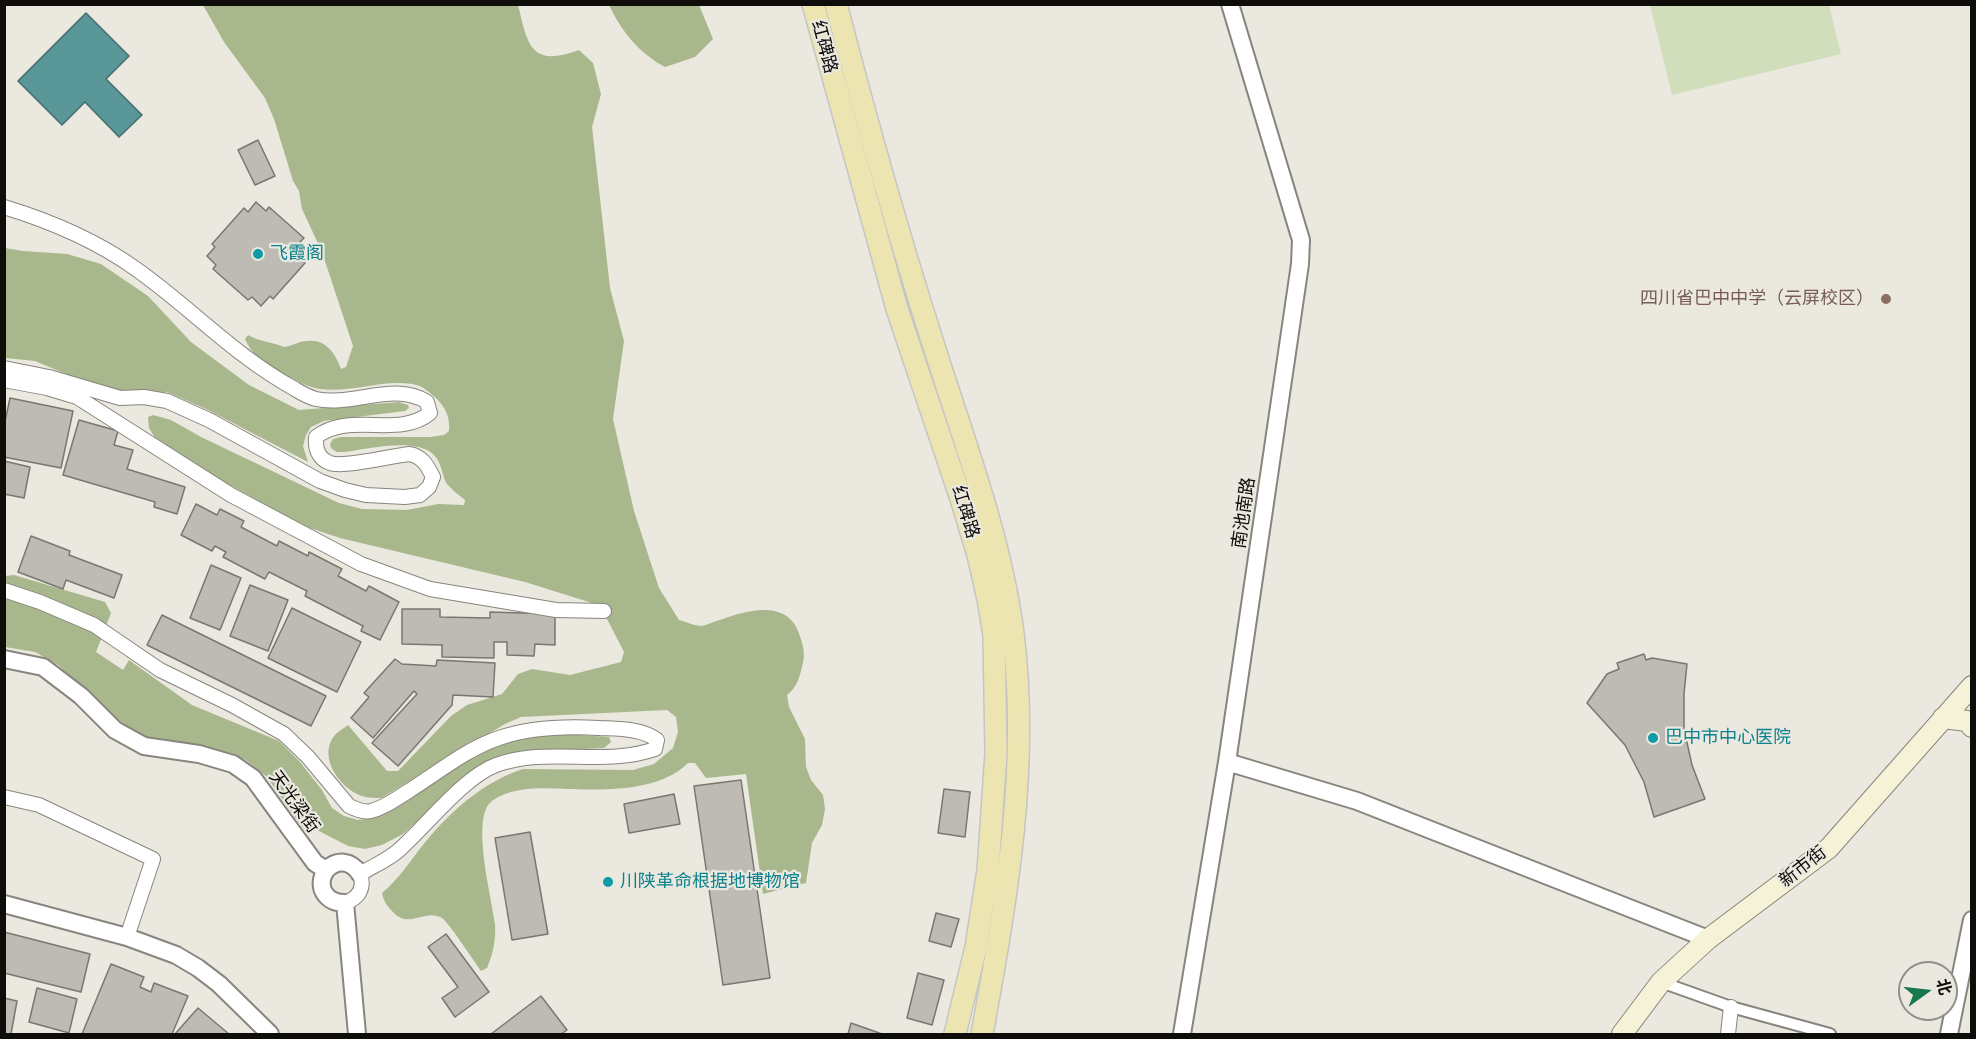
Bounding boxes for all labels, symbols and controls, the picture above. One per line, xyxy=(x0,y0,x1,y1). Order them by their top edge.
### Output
street label: 红碑路 xyxy=(807,18,841,76)
place label: 飞霞阁 xyxy=(270,243,324,265)
marker: 飞霞阁 xyxy=(251,247,265,261)
place label: 四川省巴中中学（云屏校区） xyxy=(1640,288,1874,310)
marker: 四川省巴中中学（云屏校区） xyxy=(1879,292,1893,306)
street label: 南池南路 xyxy=(1228,476,1260,550)
street label: 红碑路 xyxy=(947,483,983,541)
place label: 巴中市中心医院 xyxy=(1665,727,1791,749)
marker: 巴中市中心医院 xyxy=(1646,731,1660,745)
street label: 天光梁街 xyxy=(264,767,324,837)
street label: 新市街 xyxy=(1775,842,1831,892)
place label: 川陕革命根据地博物馆 xyxy=(620,871,800,893)
marker: 川陕革命根据地博物馆 xyxy=(601,875,615,889)
north arrow xyxy=(1898,961,1958,1021)
text: 北 xyxy=(1933,977,1955,997)

